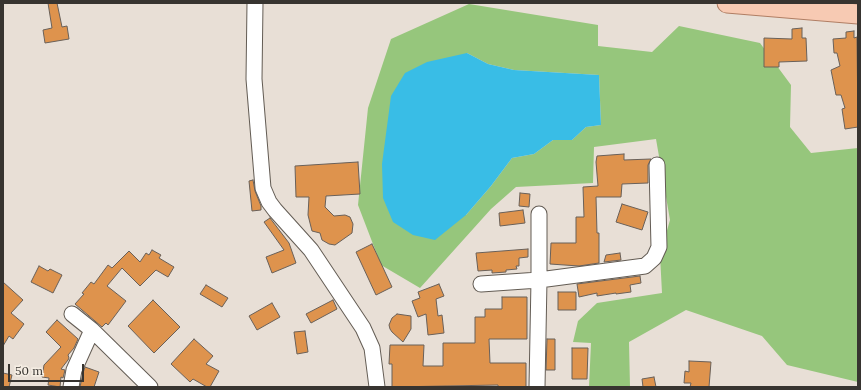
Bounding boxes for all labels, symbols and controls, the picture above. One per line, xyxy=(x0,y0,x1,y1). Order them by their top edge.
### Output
scale bar xyxy=(10,356,86,382)
text: 50 m xyxy=(15,363,43,378)

